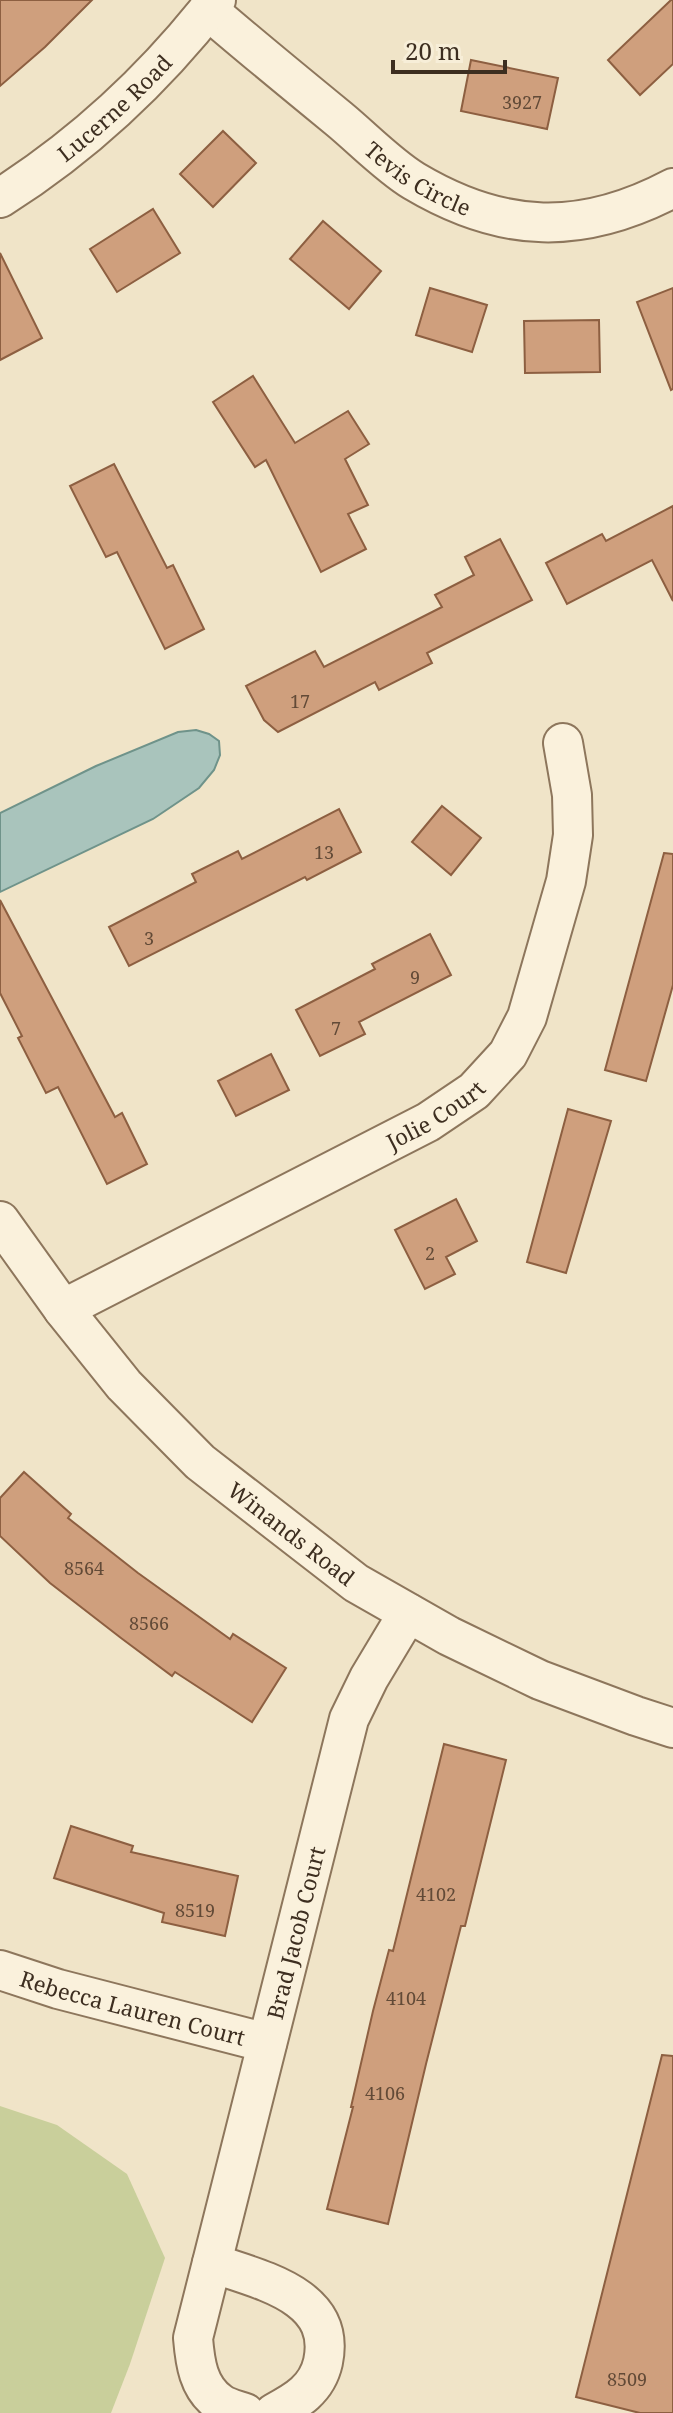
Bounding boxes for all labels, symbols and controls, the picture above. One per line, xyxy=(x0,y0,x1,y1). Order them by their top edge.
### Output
scale bar xyxy=(393,24,505,74)
text: 20 m xyxy=(405,34,461,67)
street label: Lucerne Road xyxy=(51,47,178,168)
house number: 3927 xyxy=(502,90,542,114)
street label: Tevis Circle xyxy=(359,134,475,222)
house number: 17 xyxy=(290,689,310,713)
house number: 13 xyxy=(314,840,334,864)
house number: 3 xyxy=(144,926,154,950)
house number: 9 xyxy=(410,965,420,989)
house number: 7 xyxy=(331,1016,341,1040)
street label: Jolie Court xyxy=(380,1074,492,1156)
house number: 2 xyxy=(425,1241,435,1265)
street label: Winands Road xyxy=(222,1474,362,1592)
house number: 8564 xyxy=(64,1556,104,1580)
house number: 8566 xyxy=(129,1611,169,1635)
street label: Brad Jacob Court xyxy=(259,1843,331,2022)
house number: 4102 xyxy=(416,1882,456,1906)
house number: 8519 xyxy=(175,1898,215,1922)
street label: Rebecca Lauren Court xyxy=(16,1963,249,2052)
house number: 4104 xyxy=(386,1986,426,2010)
house number: 4106 xyxy=(365,2081,405,2105)
house number: 8509 xyxy=(607,2367,647,2391)

